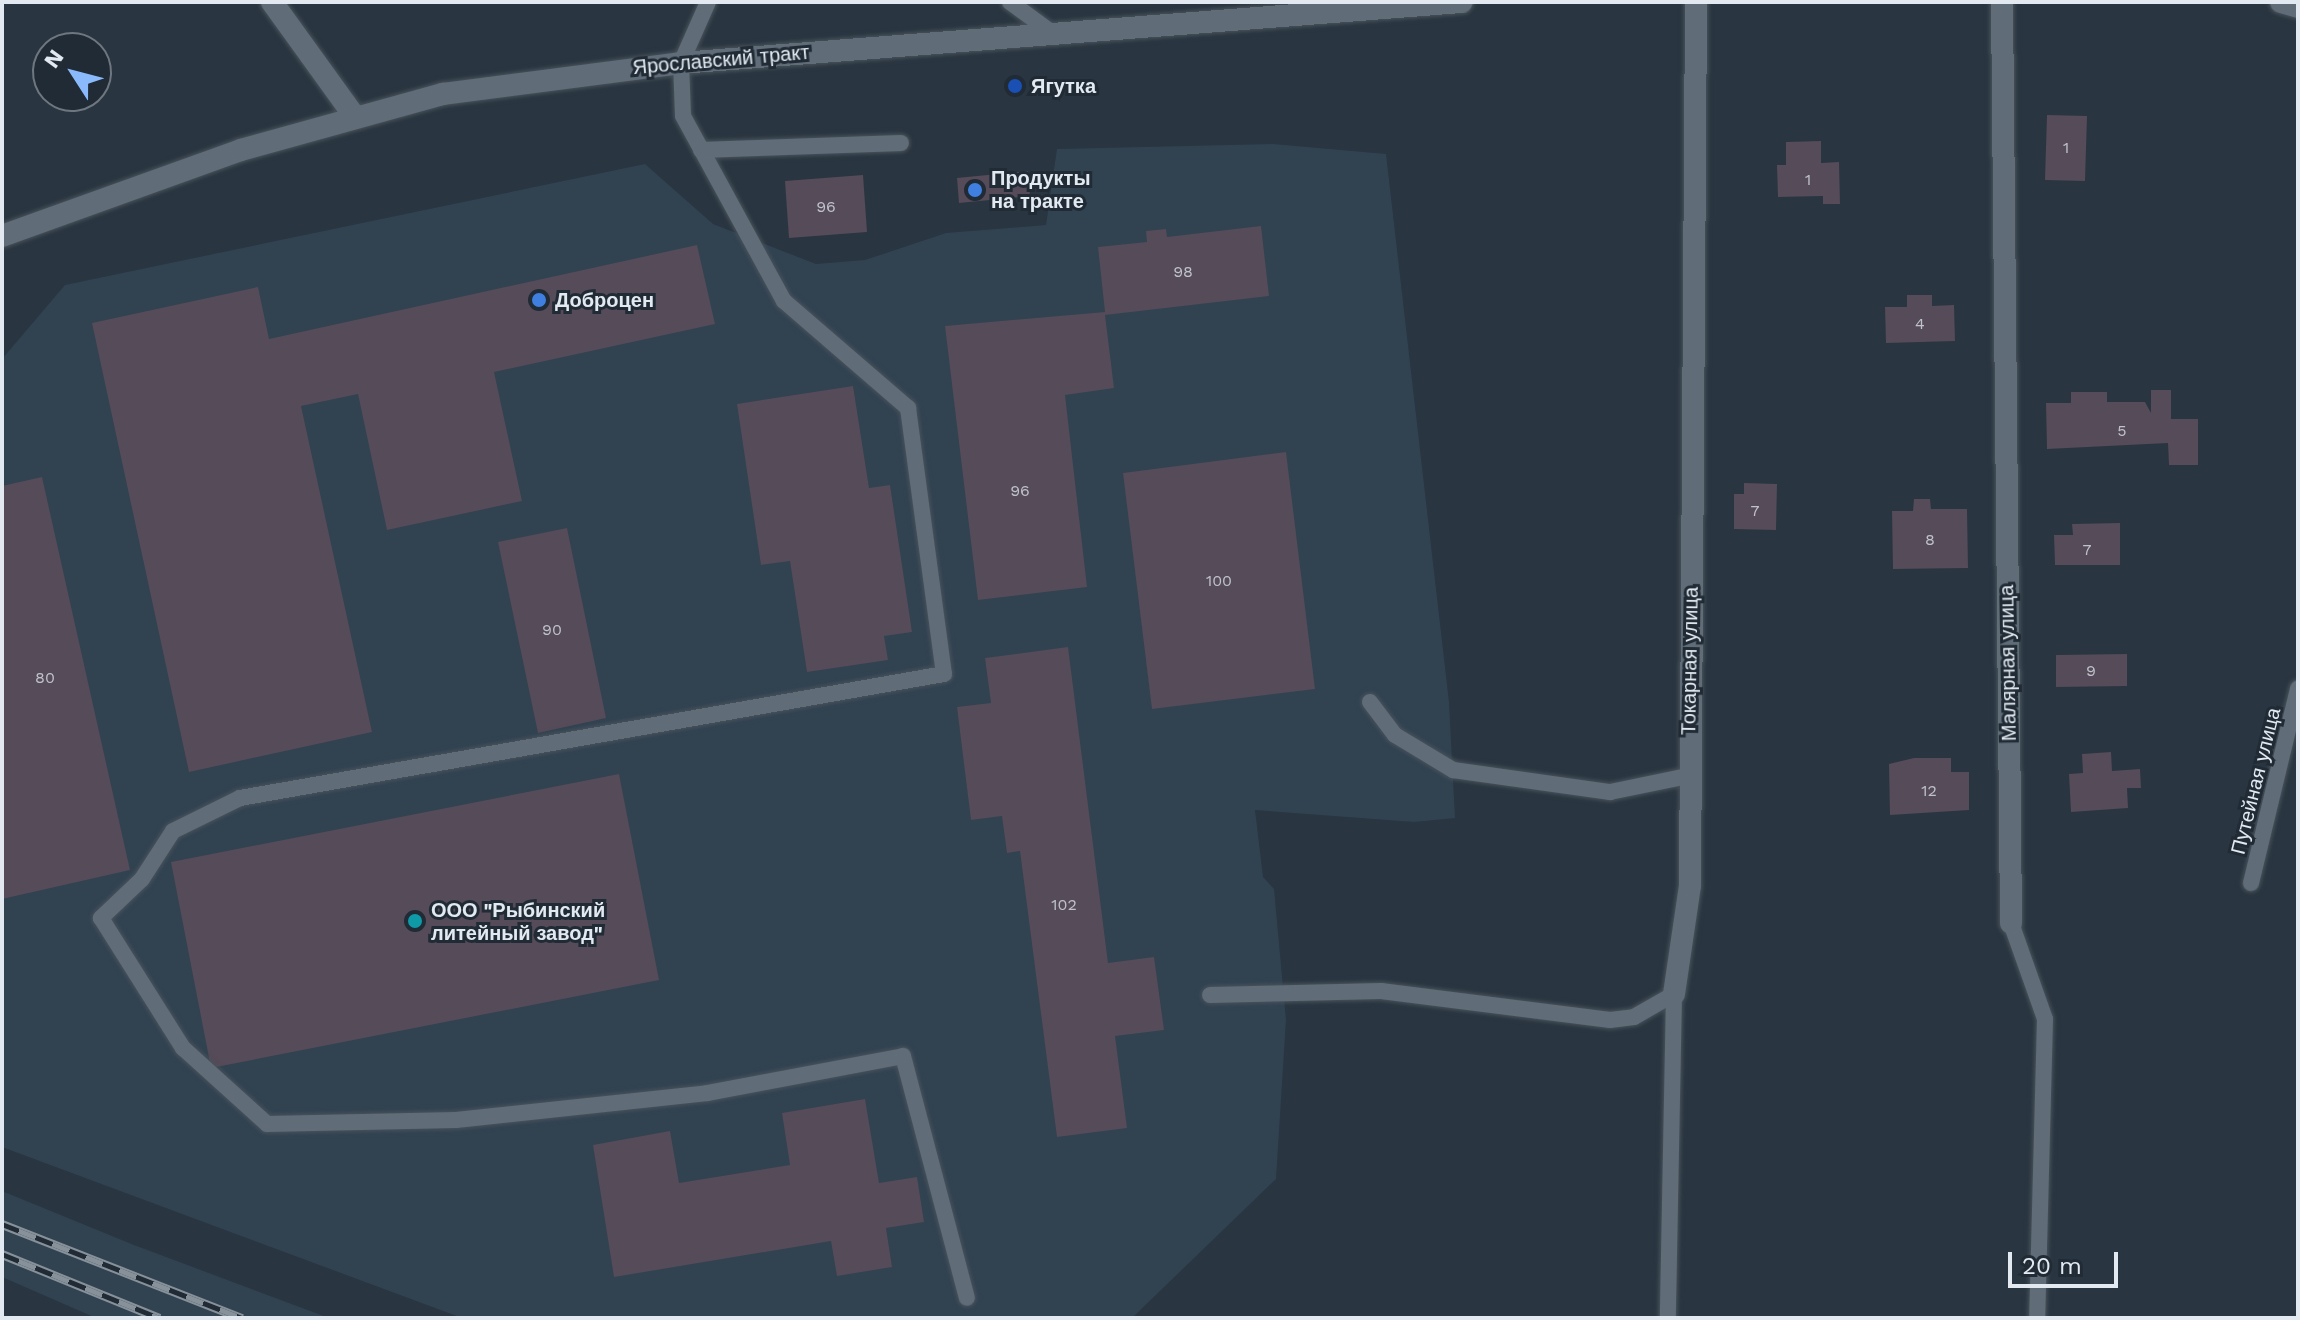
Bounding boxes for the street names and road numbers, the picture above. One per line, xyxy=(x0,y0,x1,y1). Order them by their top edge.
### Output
street label: Ярославский тракт xyxy=(632,40,810,80)
street label: Малярная улица xyxy=(1995,585,2021,741)
street label: Токарная улица xyxy=(1677,587,1703,735)
street label: Путейная улица xyxy=(2226,705,2286,857)

